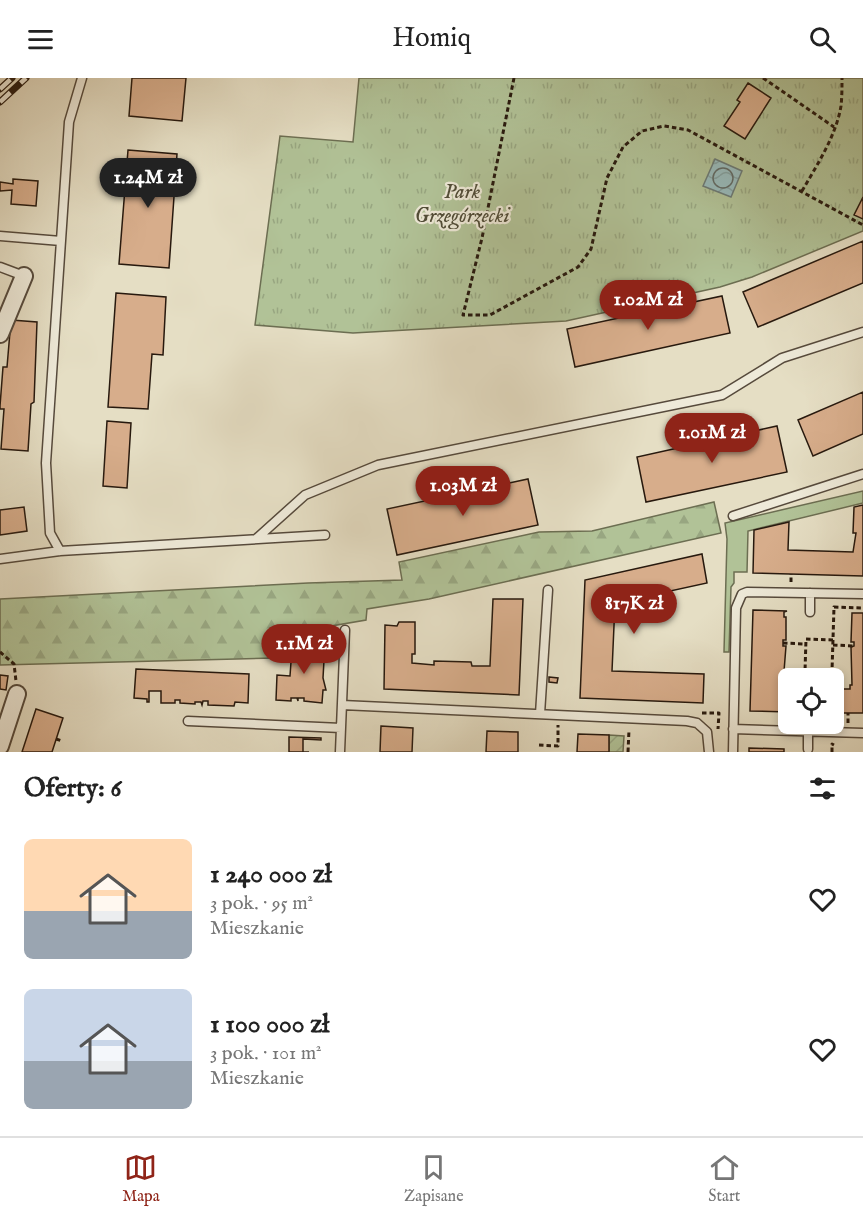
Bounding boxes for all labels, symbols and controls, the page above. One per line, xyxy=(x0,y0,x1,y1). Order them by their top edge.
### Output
text: Homiq xyxy=(392,22,471,56)
icon: menu xyxy=(24,23,57,56)
icon: search xyxy=(806,23,839,56)
pin: 1.24M zł xyxy=(86,158,210,209)
text: 1.24M zł xyxy=(114,165,182,190)
park label: Park Grzegórzecki xyxy=(415,179,511,230)
pin: 1.02M zł xyxy=(586,280,710,331)
text: 1.02M zł xyxy=(614,287,682,312)
pin: 1.01M zł xyxy=(650,413,774,464)
text: 1.01M zł xyxy=(679,420,745,445)
pin: 1.03M zł xyxy=(401,466,525,517)
text: 1.03M zł xyxy=(430,473,496,498)
pin: 817K zł xyxy=(579,584,689,635)
text: 817K zł xyxy=(605,591,663,616)
pin: 1.1M zł xyxy=(249,624,359,675)
text: 1.1M zł xyxy=(275,631,333,656)
map controls xyxy=(778,668,844,734)
button: locate xyxy=(778,668,844,734)
text: Oferty: 6 xyxy=(24,772,121,805)
icon: filters xyxy=(806,772,839,805)
text: 1 240 000 zł xyxy=(210,858,332,891)
icon: home xyxy=(72,863,144,935)
icon: heart xyxy=(806,883,839,916)
text: 3 pok. · 95 m² xyxy=(210,891,313,916)
text: Mieszkanie xyxy=(210,916,304,941)
text: 1 100 000 zł xyxy=(210,1008,329,1041)
icon: home xyxy=(72,1013,144,1085)
icon: heart xyxy=(806,1033,839,1066)
text: 3 pok. · 101 m² xyxy=(210,1041,322,1066)
text: Mieszkanie xyxy=(210,1066,304,1091)
tab: Mapa xyxy=(122,1151,160,1207)
tab: Zapisane xyxy=(404,1151,463,1207)
tab: Start xyxy=(708,1151,741,1207)

